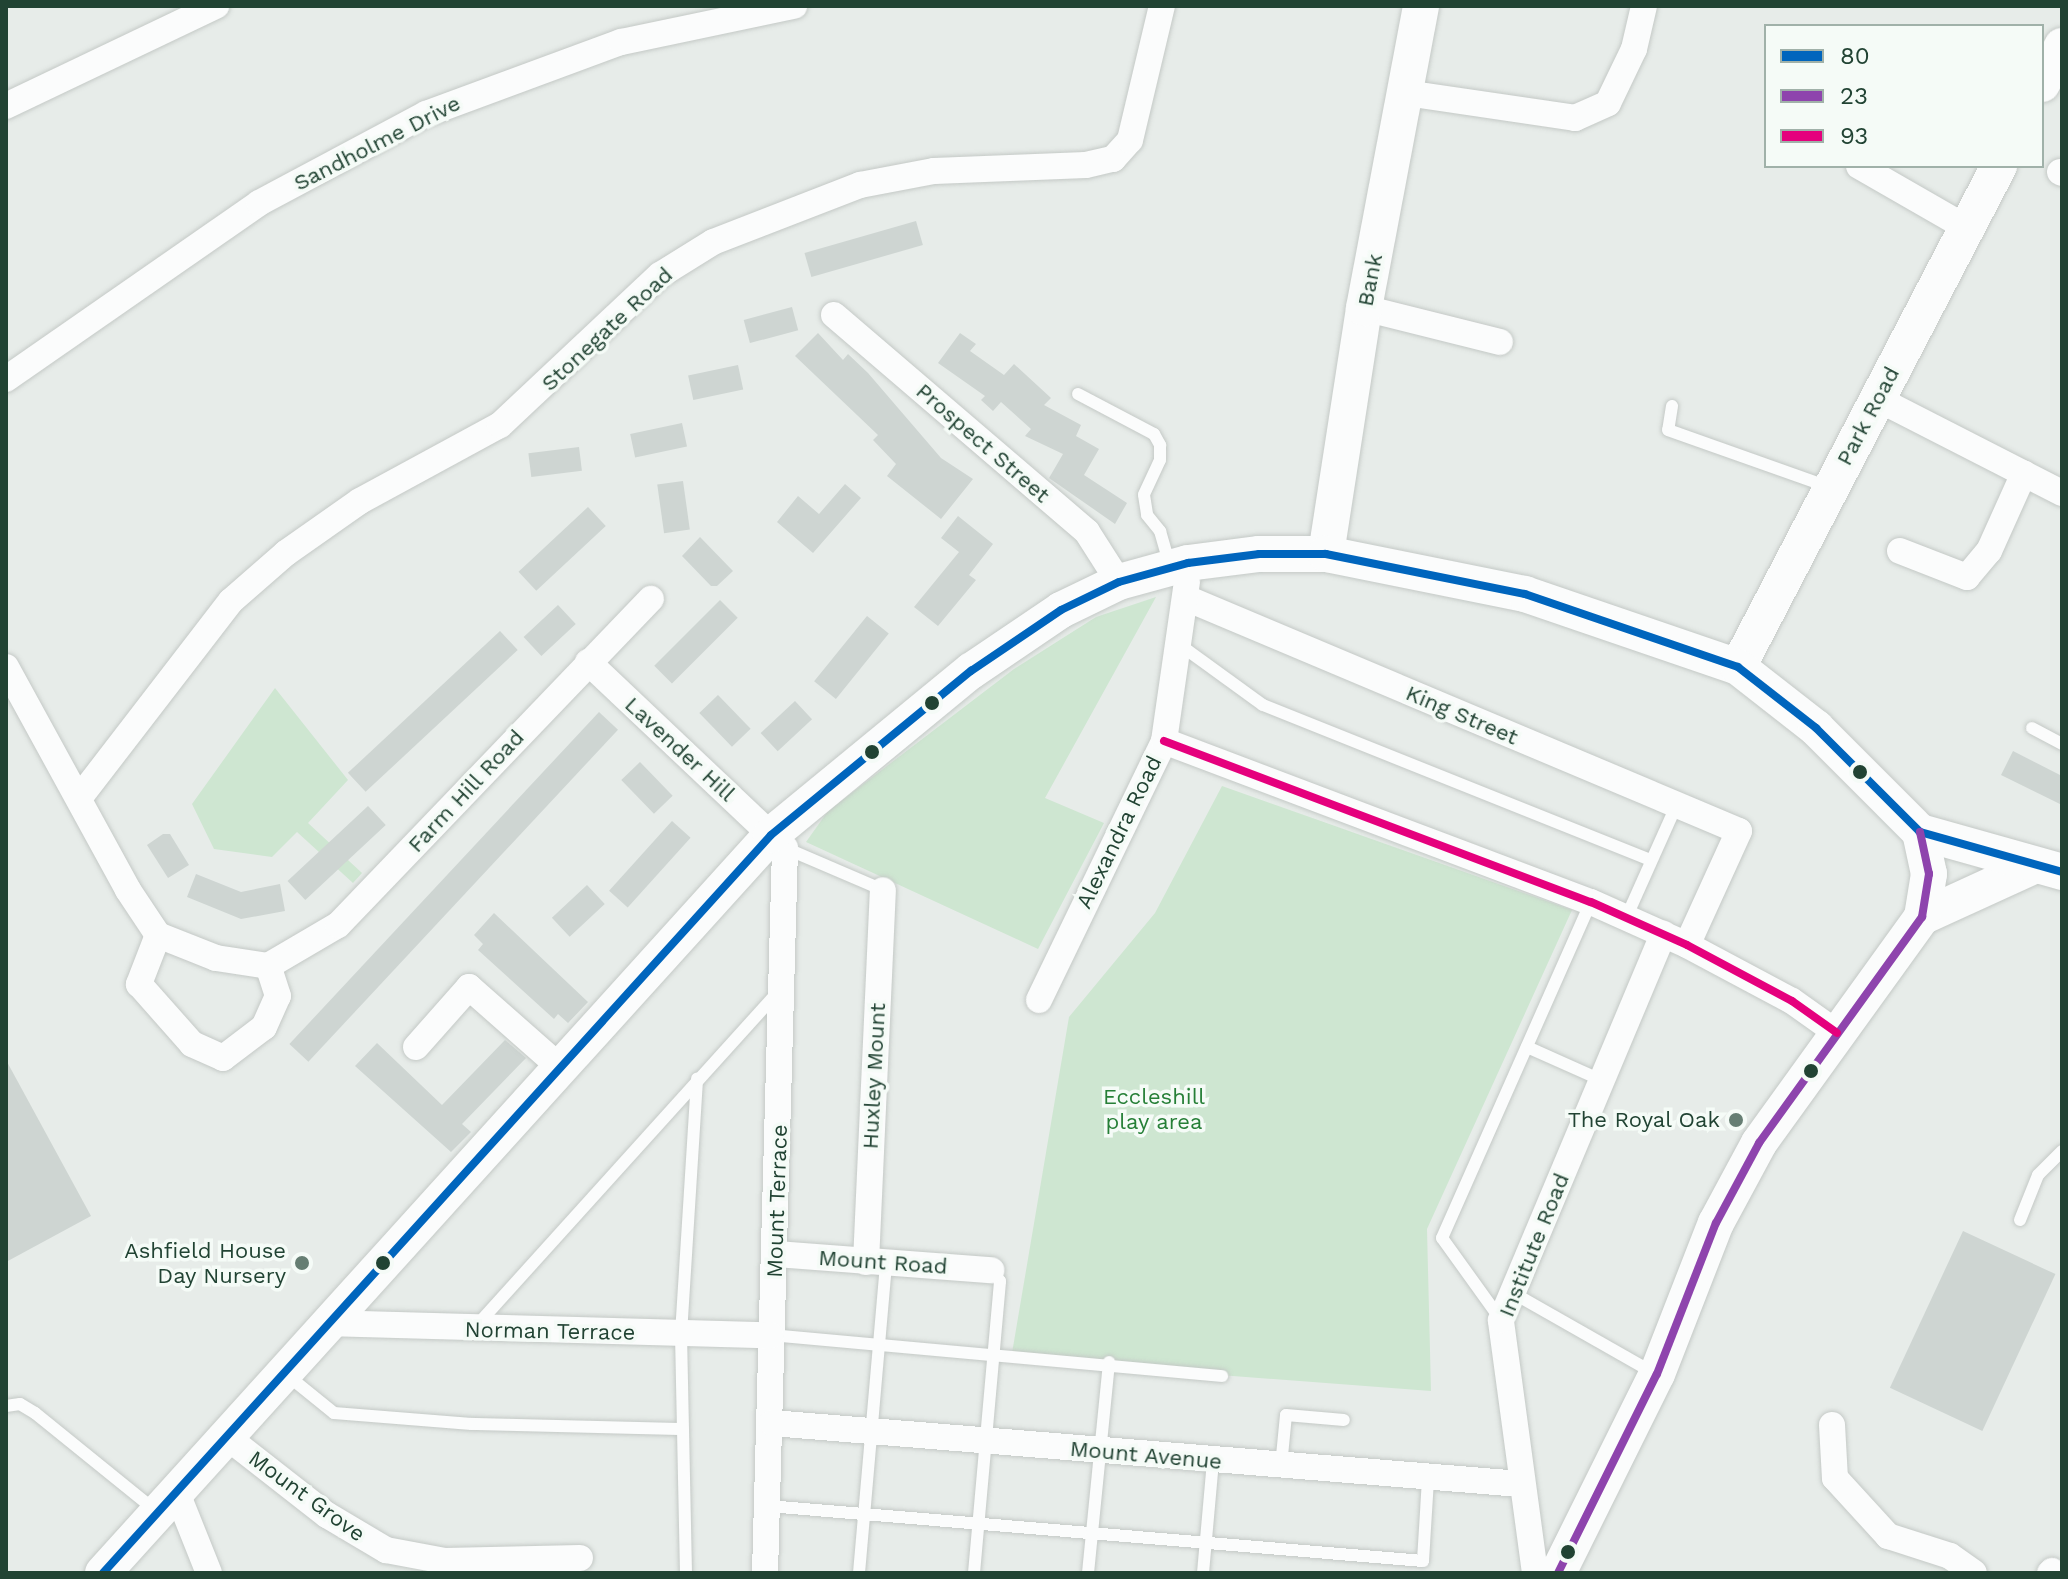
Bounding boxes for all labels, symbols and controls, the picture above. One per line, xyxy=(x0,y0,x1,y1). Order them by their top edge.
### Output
legend xyxy=(1764,24,2044,168)
text: 80 xyxy=(1840,42,1870,70)
text: 23 xyxy=(1840,82,1868,110)
street label: Sandholme Drive xyxy=(289,90,465,196)
text: 93 xyxy=(1840,122,1868,150)
street label: Bank xyxy=(1352,252,1388,308)
street label: Stonegate Road xyxy=(536,261,678,397)
street label: Park Road xyxy=(1831,362,1905,470)
street label: Prospect Street xyxy=(911,378,1055,508)
street label: King Street xyxy=(1402,680,1522,750)
street label: Lavender Hill xyxy=(619,691,741,807)
unlabelled marker xyxy=(924,695,940,711)
street label: Farm Hill Road xyxy=(402,724,530,858)
unlabelled marker xyxy=(864,744,880,760)
street label: Alexandra Road xyxy=(1070,751,1168,913)
unlabelled marker xyxy=(1852,764,1868,780)
street label: Huxley Mount xyxy=(857,1002,891,1150)
unlabelled marker xyxy=(1803,1063,1819,1079)
park label: Eccleshill play area xyxy=(1103,1083,1205,1134)
place label: The Royal Oak xyxy=(1567,1107,1720,1133)
marker: The Royal Oak xyxy=(1727,1111,1745,1129)
street label: Mount Terrace xyxy=(761,1123,793,1279)
street label: Institute Road xyxy=(1493,1169,1575,1321)
place label: Ashfield House Day Nursery xyxy=(124,1237,286,1288)
street label: Mount Road xyxy=(818,1244,948,1280)
marker: Ashfield House Day Nursery xyxy=(293,1254,311,1272)
unlabelled marker xyxy=(375,1255,391,1271)
street label: Norman Terrace xyxy=(464,1316,636,1346)
street label: Mount Avenue xyxy=(1068,1435,1224,1475)
street label: Mount Grove xyxy=(244,1445,370,1547)
unlabelled marker xyxy=(1560,1544,1576,1560)

